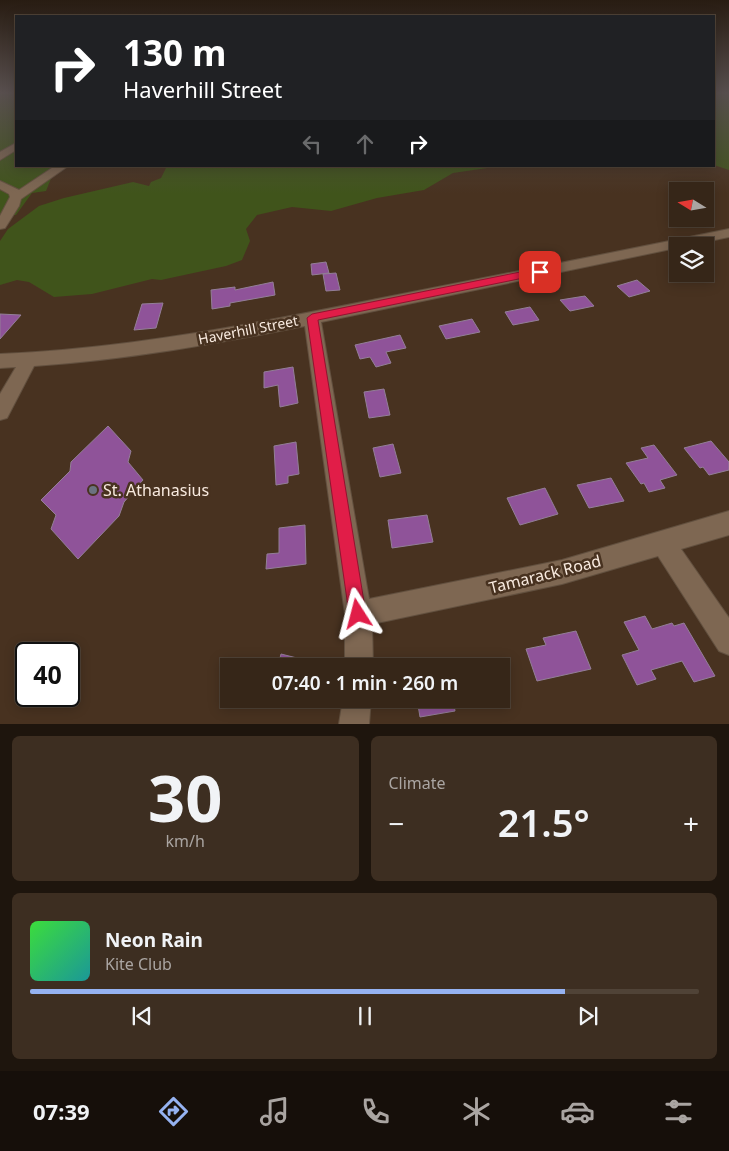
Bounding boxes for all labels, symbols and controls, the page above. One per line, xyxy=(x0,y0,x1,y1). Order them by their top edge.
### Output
text: 130 m xyxy=(123,29,226,76)
icon: right xyxy=(40,35,105,100)
text: Haverhill Street xyxy=(123,74,282,104)
icon: left xyxy=(298,130,326,158)
icon: ahead xyxy=(351,130,379,158)
icon: right xyxy=(404,130,432,158)
north arrow xyxy=(669,182,714,228)
map controls xyxy=(669,182,714,282)
button: layers xyxy=(669,237,714,282)
pin xyxy=(519,251,561,293)
icon: arrive xyxy=(526,258,554,286)
street label: Haverhill Street xyxy=(196,311,299,348)
place label: St. Athanasius xyxy=(103,479,209,501)
marker: St. Athanasius xyxy=(87,484,99,496)
street label: Tamarack Road xyxy=(487,549,603,599)
position arrow xyxy=(331,587,383,639)
speed limit sign: 40 xyxy=(15,642,80,707)
text: 07:40 · 1 min · 260 m xyxy=(272,670,458,696)
text: 30 xyxy=(148,753,222,841)
text: Climate xyxy=(389,772,446,794)
text: 21.5° xyxy=(498,796,590,848)
text: − xyxy=(389,804,405,842)
text: + xyxy=(683,804,699,842)
text: km/h xyxy=(166,830,205,852)
text: Neon Rain xyxy=(105,927,203,953)
text: Kite Club xyxy=(105,953,172,975)
icon: previous xyxy=(128,1002,156,1030)
icon: pause xyxy=(351,1002,379,1030)
icon: next xyxy=(574,1002,602,1030)
icon: directions xyxy=(156,1094,191,1129)
icon: music xyxy=(257,1094,292,1129)
icon: phone xyxy=(358,1094,393,1129)
icon: climate xyxy=(459,1094,494,1129)
icon: car xyxy=(560,1094,595,1129)
icon: filters xyxy=(661,1094,696,1129)
text: 07:39 xyxy=(33,1096,90,1126)

